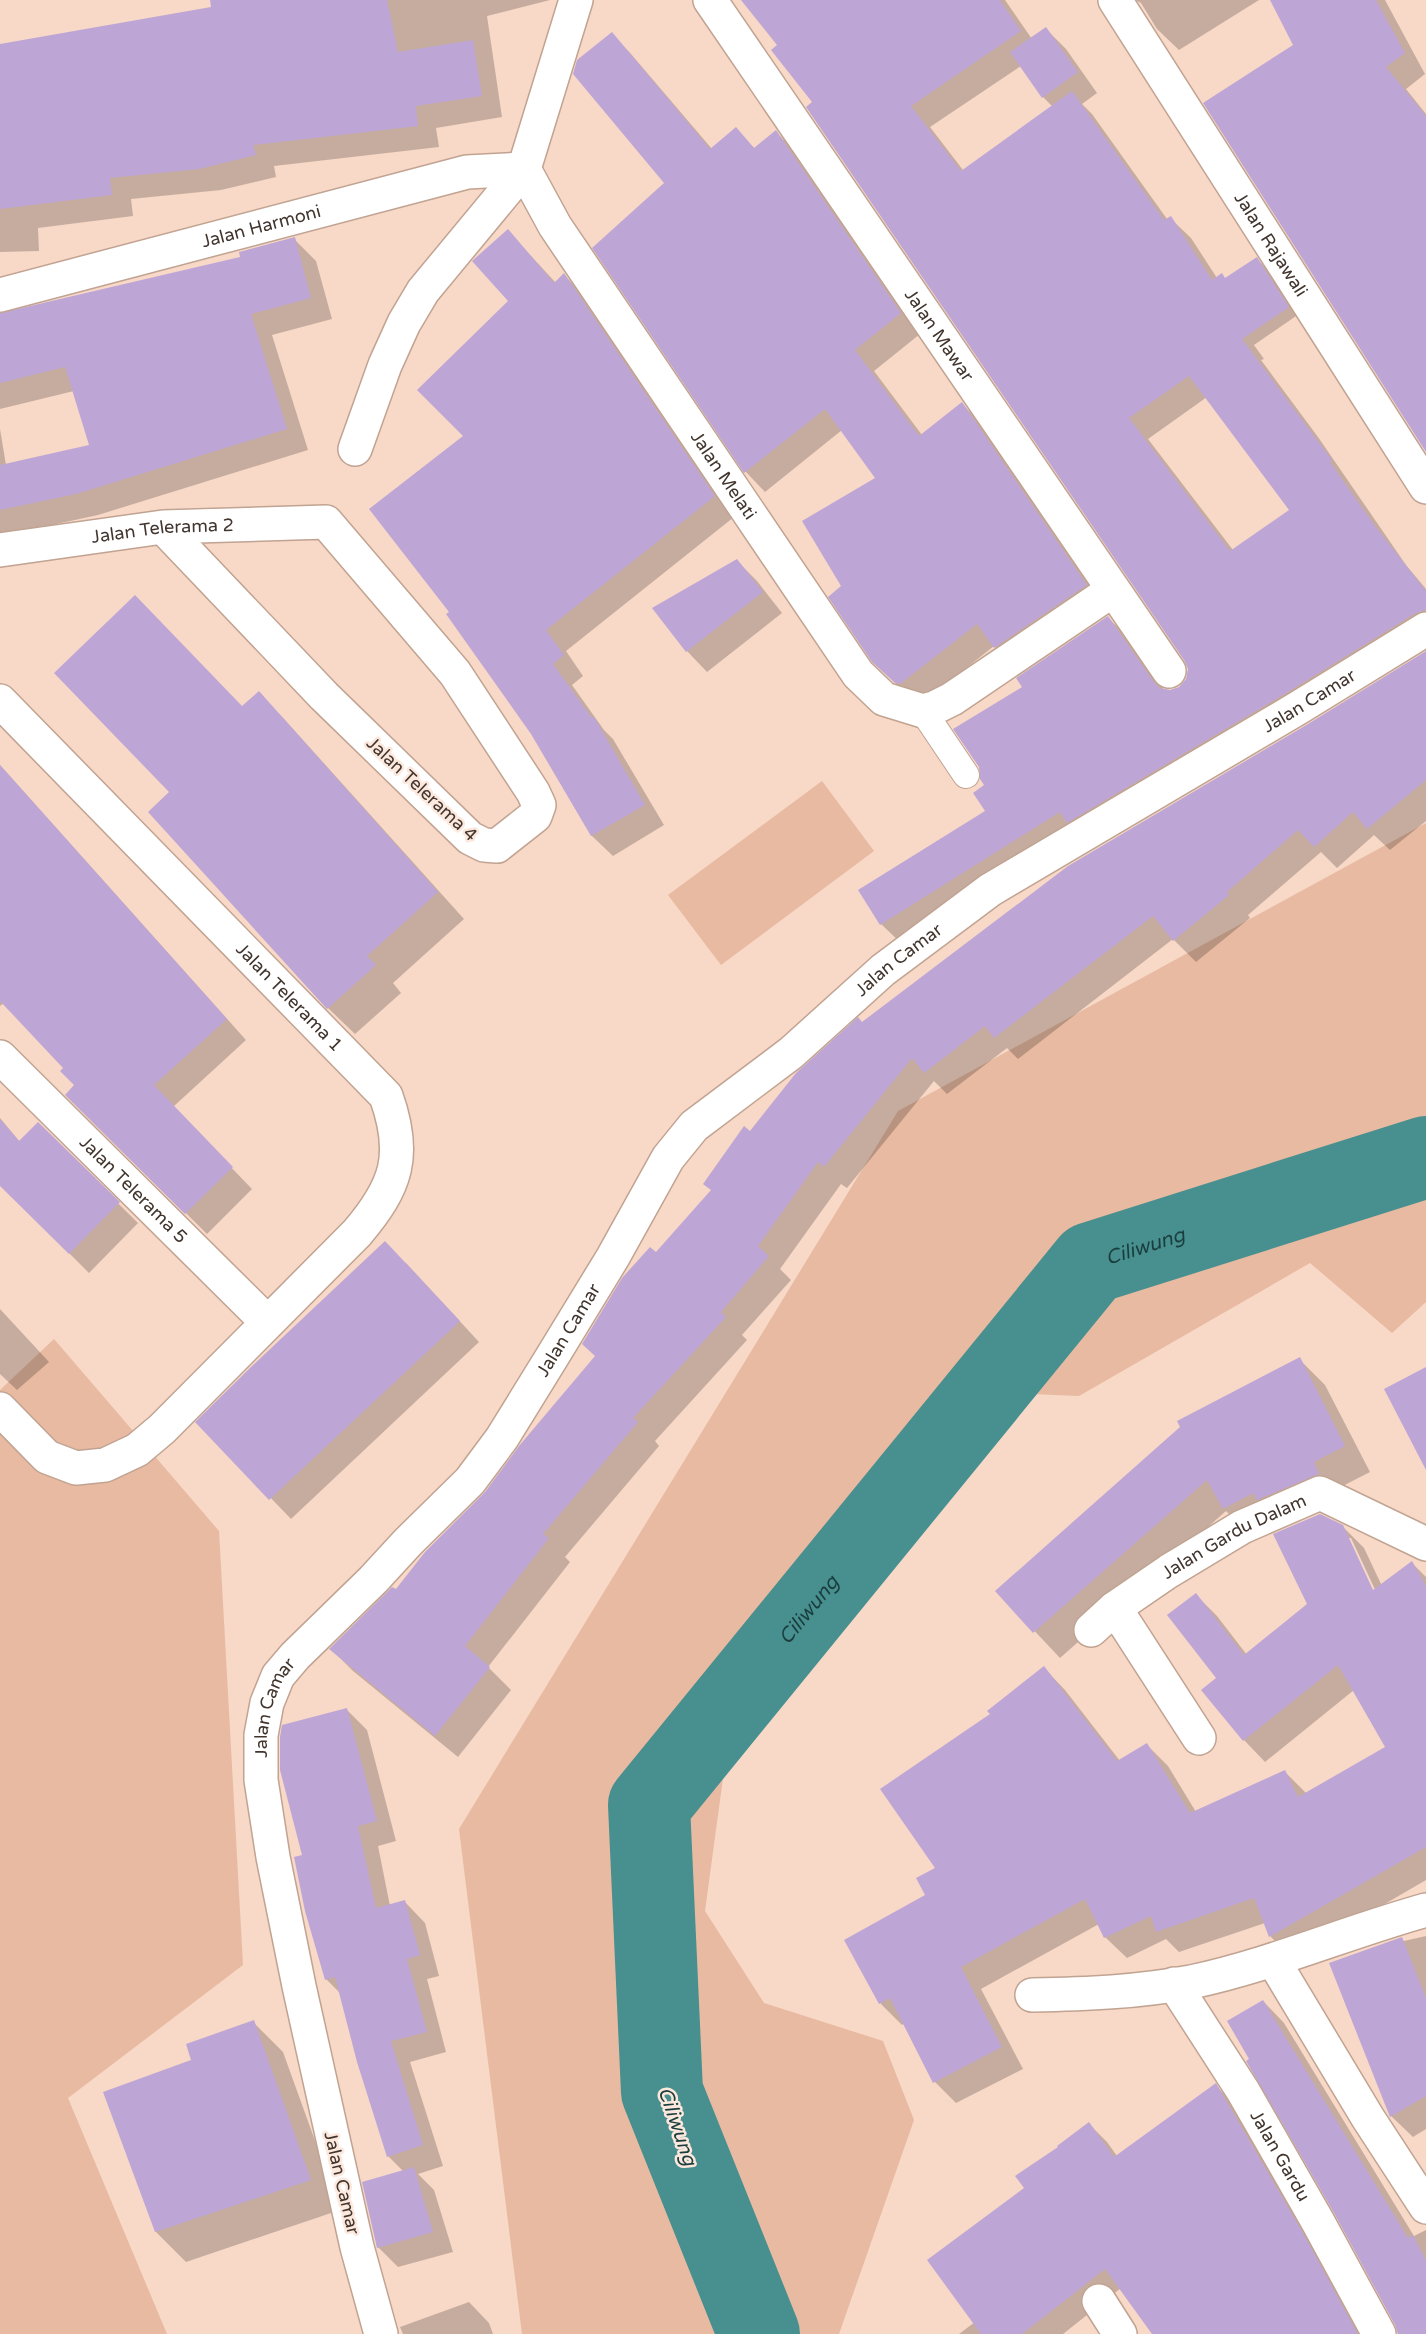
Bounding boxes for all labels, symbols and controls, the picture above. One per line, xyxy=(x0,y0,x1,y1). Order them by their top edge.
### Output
street label: Jalan Rajawali xyxy=(1230,188,1313,301)
street label: Jalan Harmoni xyxy=(199,200,323,252)
street label: Jalan Mawar xyxy=(900,285,979,386)
street label: Jalan Melati xyxy=(686,427,761,524)
street label: Jalan Telerama 2 xyxy=(90,514,234,548)
street label: Jalan Camar xyxy=(1259,664,1360,737)
street label: Jalan Telerama 4 xyxy=(362,732,482,846)
street label: Jalan Camar xyxy=(850,919,947,1001)
street label: Jalan Telerama 1 xyxy=(231,938,347,1056)
street label: Jalan Telerama 5 xyxy=(75,1131,192,1248)
water label: Ciliwung xyxy=(1103,1223,1189,1271)
street label: Jalan Camar xyxy=(532,1279,605,1381)
street label: Jalan Gardu Dalam xyxy=(1157,1489,1310,1584)
water label: Ciliwung xyxy=(774,1570,845,1650)
street label: Jalan Camar xyxy=(250,1653,300,1758)
water label: Ciliwung xyxy=(652,2084,702,2170)
street label: Jalan Gardu xyxy=(1245,2106,1315,2205)
street label: Jalan Camar xyxy=(319,2129,365,2237)

